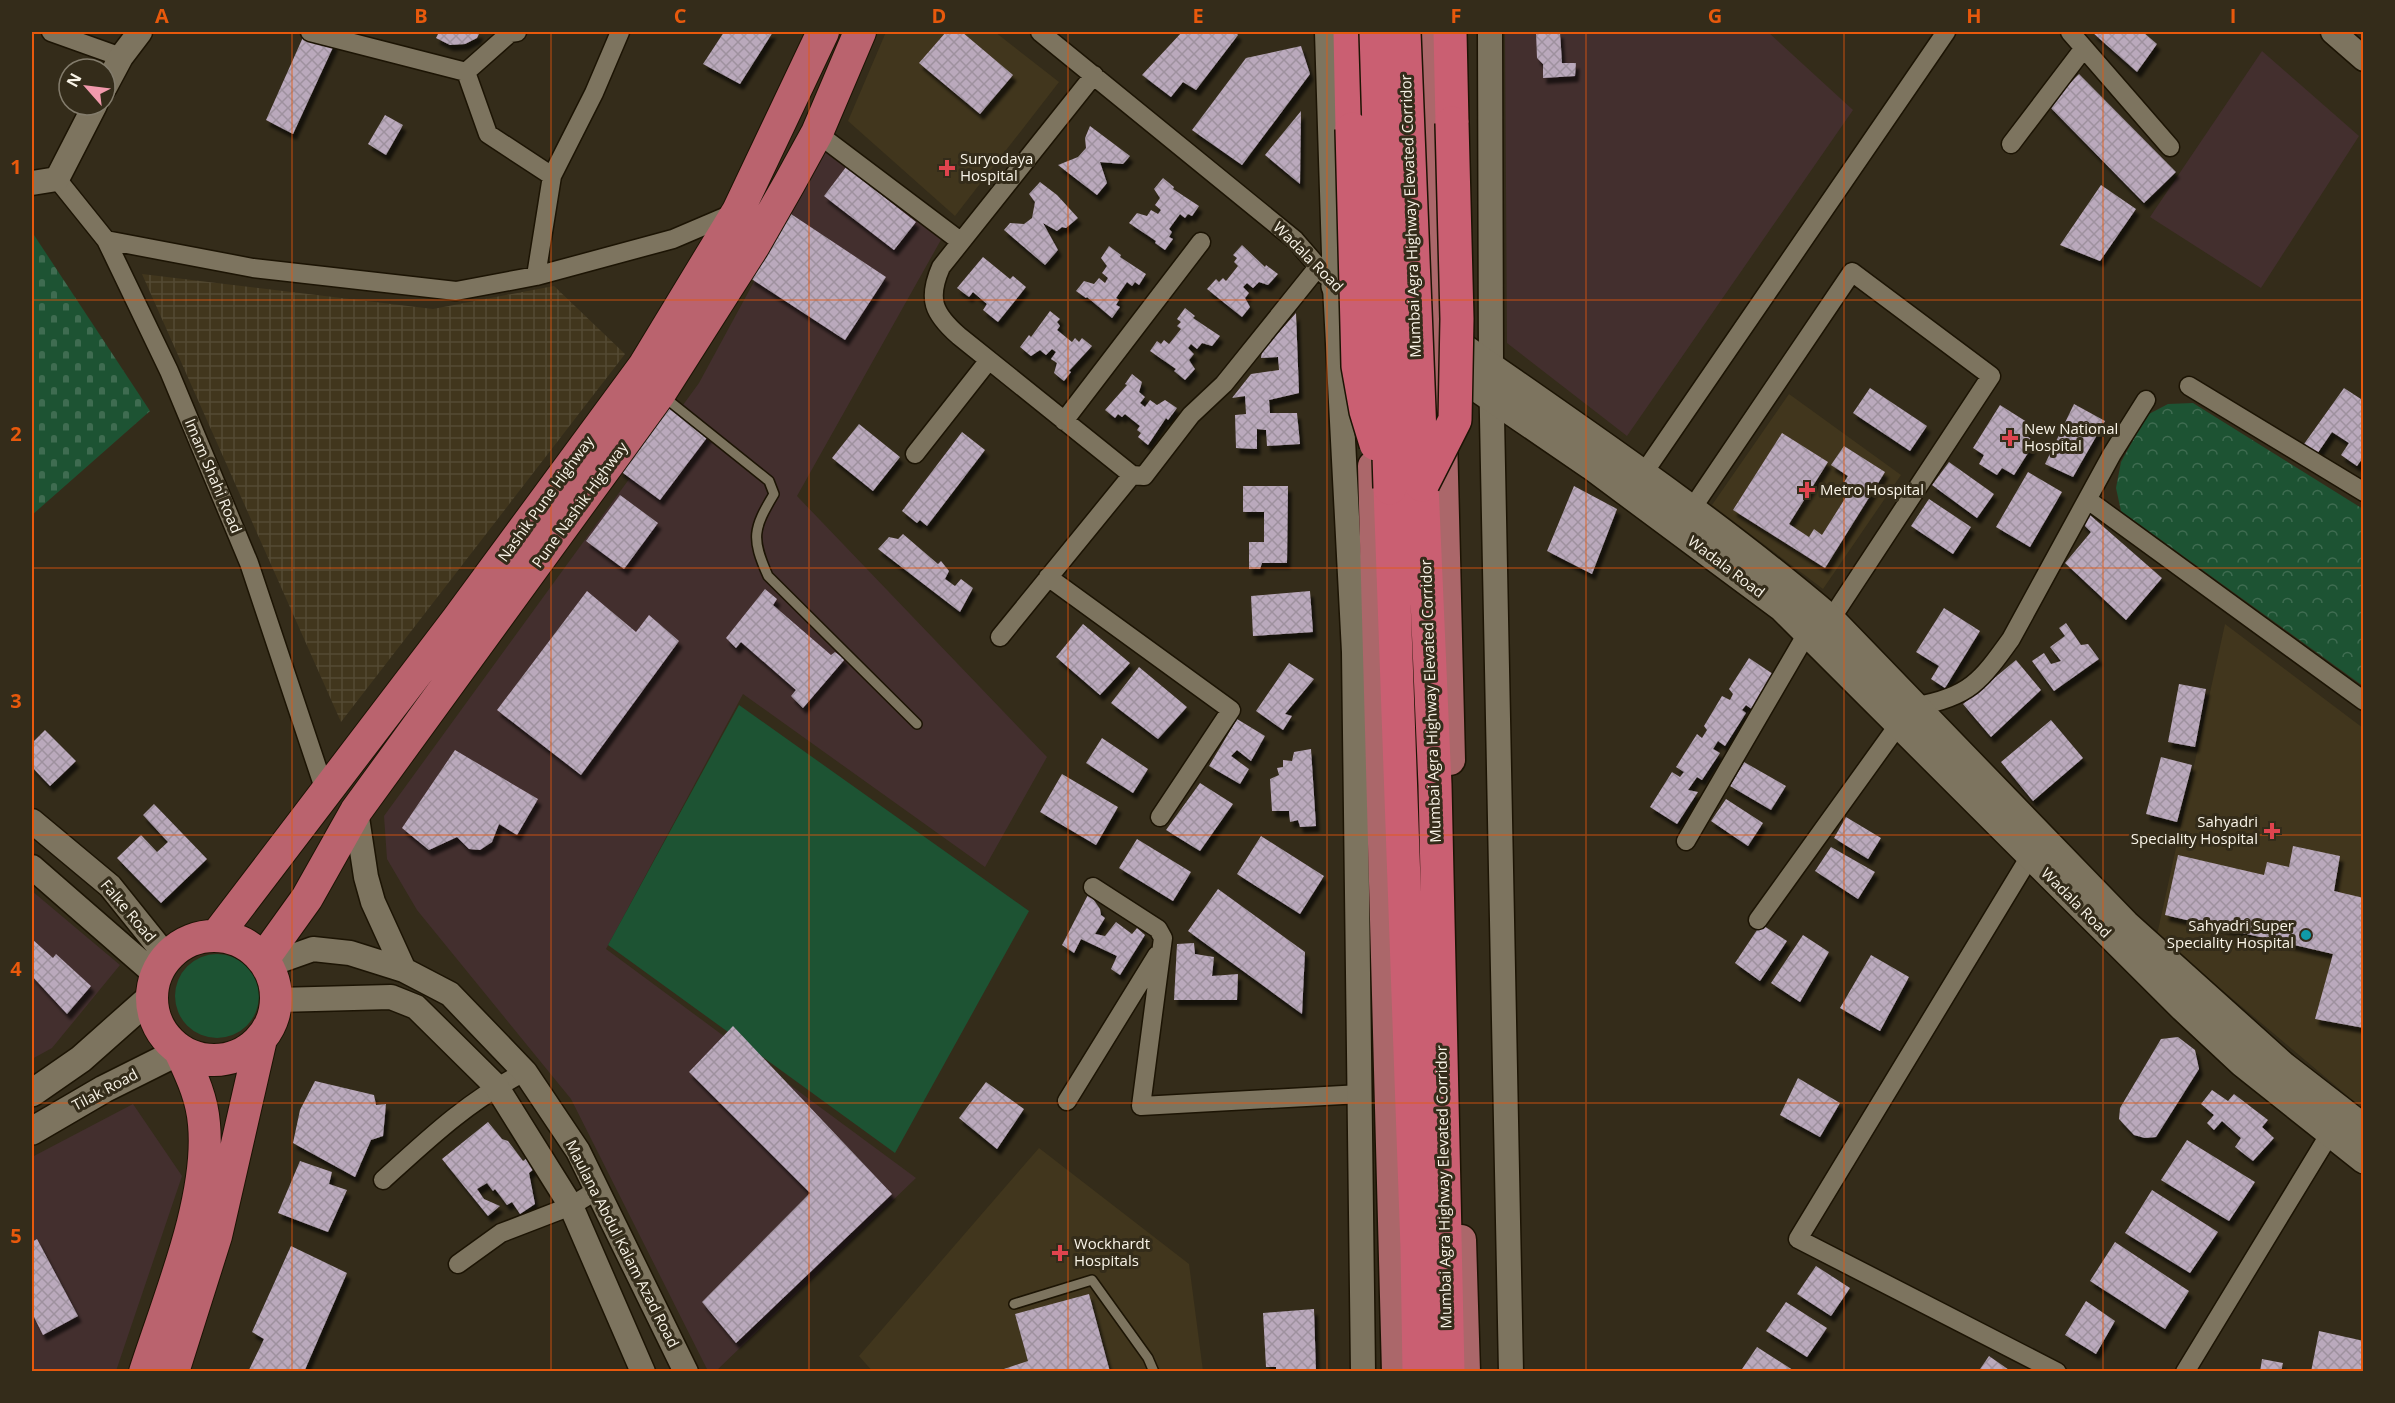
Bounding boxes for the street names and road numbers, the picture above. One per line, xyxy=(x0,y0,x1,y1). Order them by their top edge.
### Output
street label: Mumbai Agra Highway Elevated Corridor xyxy=(1395,74,1425,358)
street label: Wadala Road xyxy=(1269,217,1348,296)
street label: Imam Shahi Road xyxy=(181,415,247,536)
street label: Nashik Pune Highway xyxy=(493,431,598,565)
street label: Pune Nashik Highway xyxy=(527,437,632,571)
street label: Wadala Road xyxy=(1684,531,1769,602)
street label: Mumbai Agra Highway Elevated Corridor xyxy=(1415,559,1445,843)
street label: Wadala Road xyxy=(2037,863,2116,942)
street label: Falke Road xyxy=(97,875,161,946)
street label: Mumbai Agra Highway Elevated Corridor xyxy=(1431,1045,1455,1329)
street label: Tilak Road xyxy=(68,1063,141,1115)
street label: Maulana Abdul Kalam Azad Road xyxy=(562,1136,684,1351)

